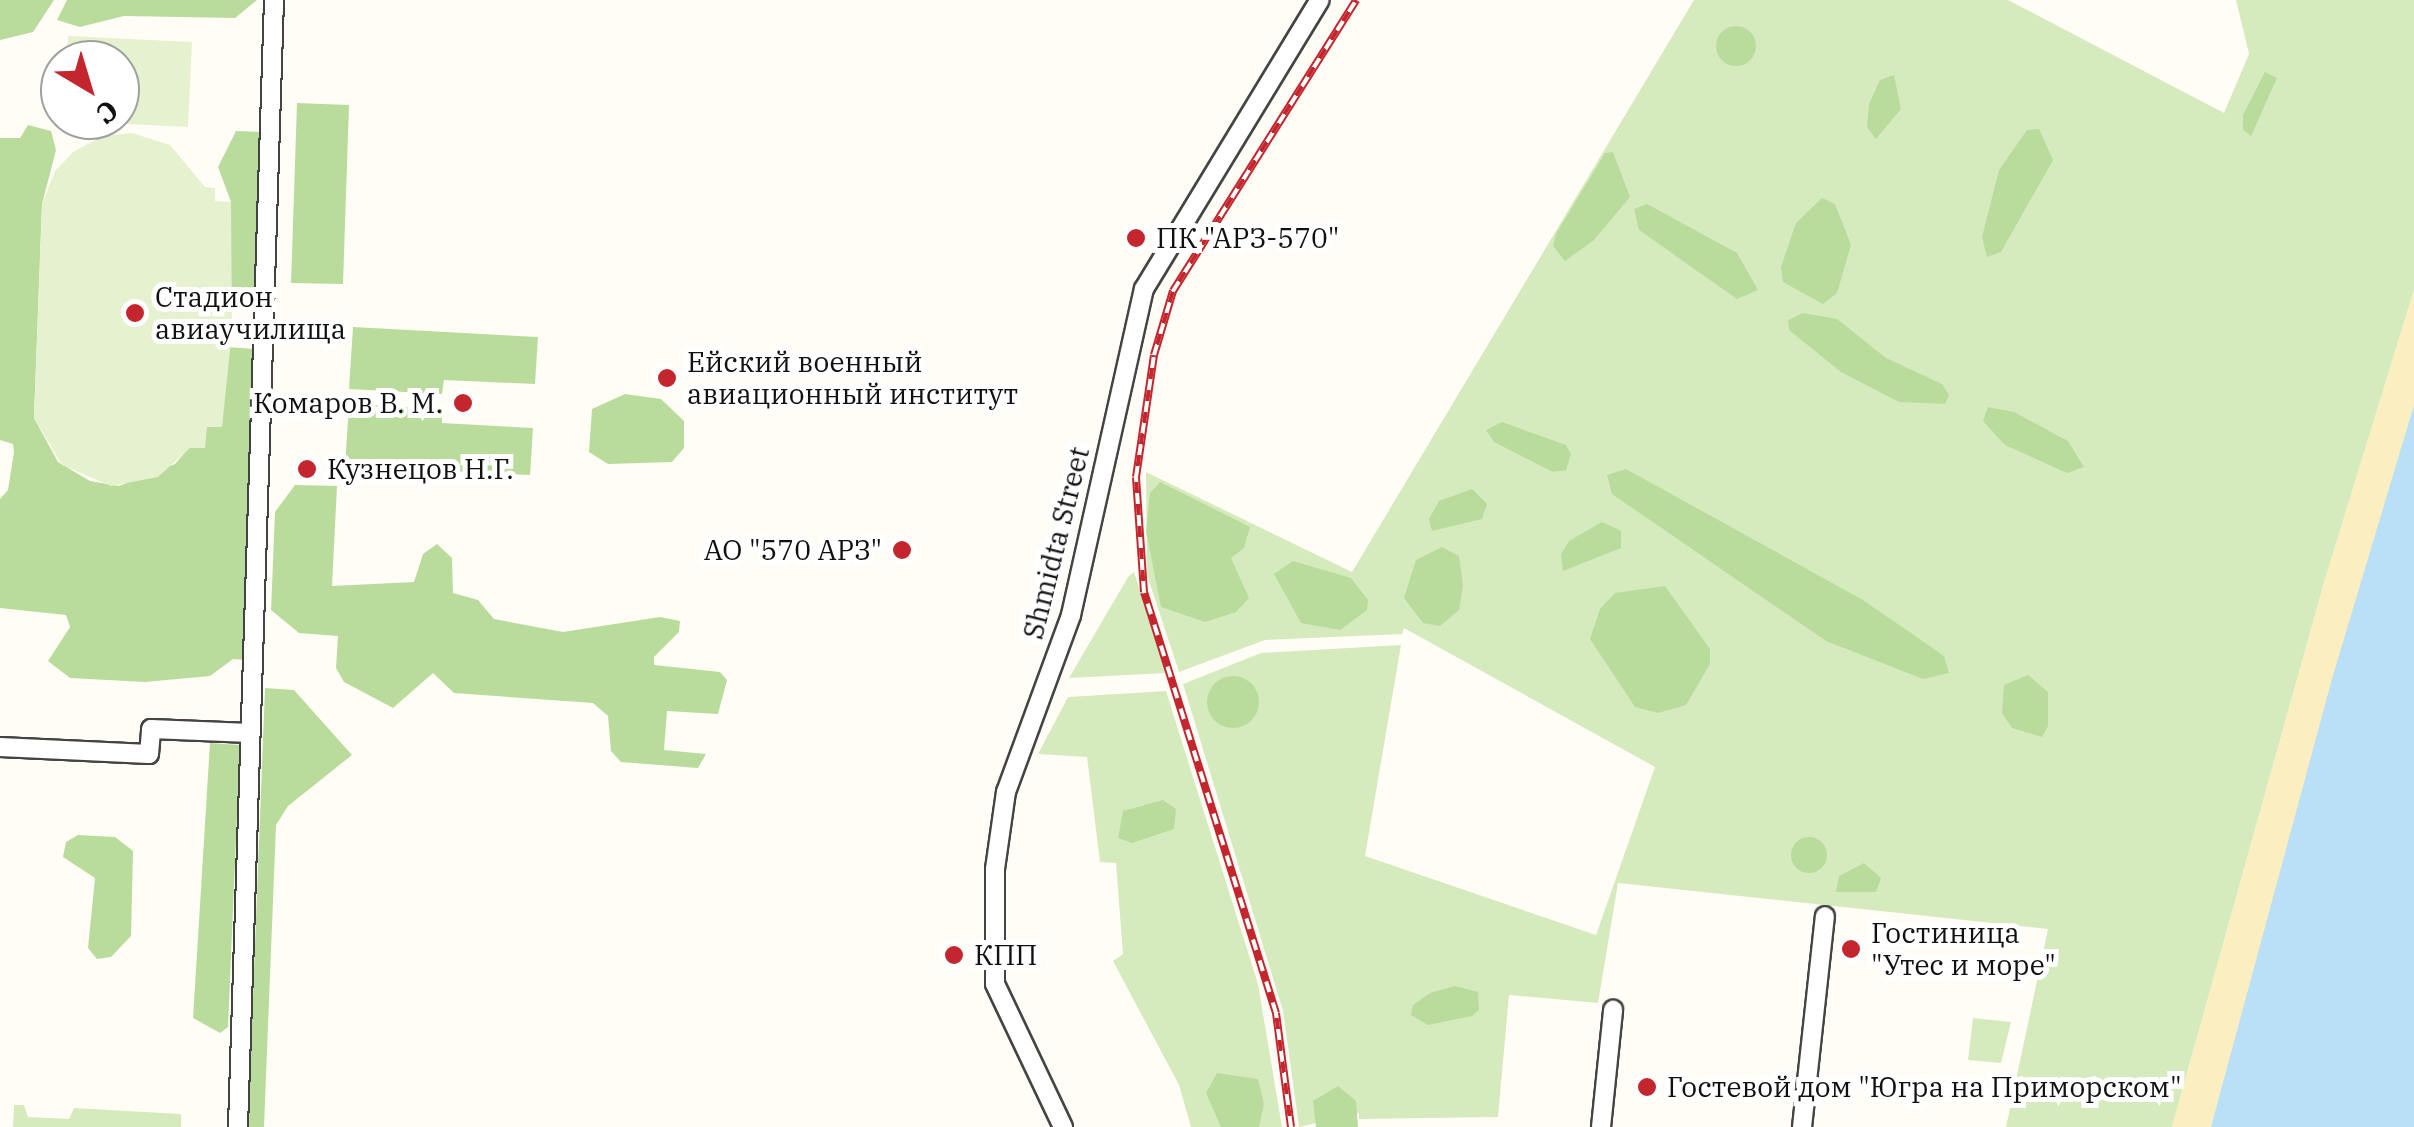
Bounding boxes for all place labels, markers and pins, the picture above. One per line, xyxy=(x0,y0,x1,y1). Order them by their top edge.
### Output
place label: ПК "АРЗ-570" xyxy=(1156,221,1339,255)
marker: ПК "АРЗ-570" xyxy=(1125,227,1147,249)
place label: Стадион авиаучилища xyxy=(155,280,346,346)
marker: Стадион авиаучилища xyxy=(124,302,146,324)
place label: Ейский военный авиационный институт xyxy=(687,345,1018,411)
marker: Ейский военный авиационный институт xyxy=(656,367,678,389)
place label: Комаров В. М. xyxy=(253,386,443,420)
marker: Комаров В. М. xyxy=(452,392,474,414)
place label: Кузнецов Н.Г. xyxy=(327,452,514,486)
marker: Кузнецов Н.Г. xyxy=(296,458,318,480)
place label: АО "570 АРЗ" xyxy=(704,533,882,567)
marker: АО "570 АРЗ" xyxy=(891,539,913,561)
place label: Гостиница "Утес и море" xyxy=(1871,916,2056,982)
place label: КПП xyxy=(974,938,1037,972)
marker: Гостиница "Утес и море" xyxy=(1840,938,1862,960)
marker: КПП xyxy=(943,944,965,966)
place label: Гостевой дом "Югра на Приморском" xyxy=(1667,1070,2182,1104)
marker: Гостевой дом "Югра на Приморском" xyxy=(1636,1076,1658,1098)

